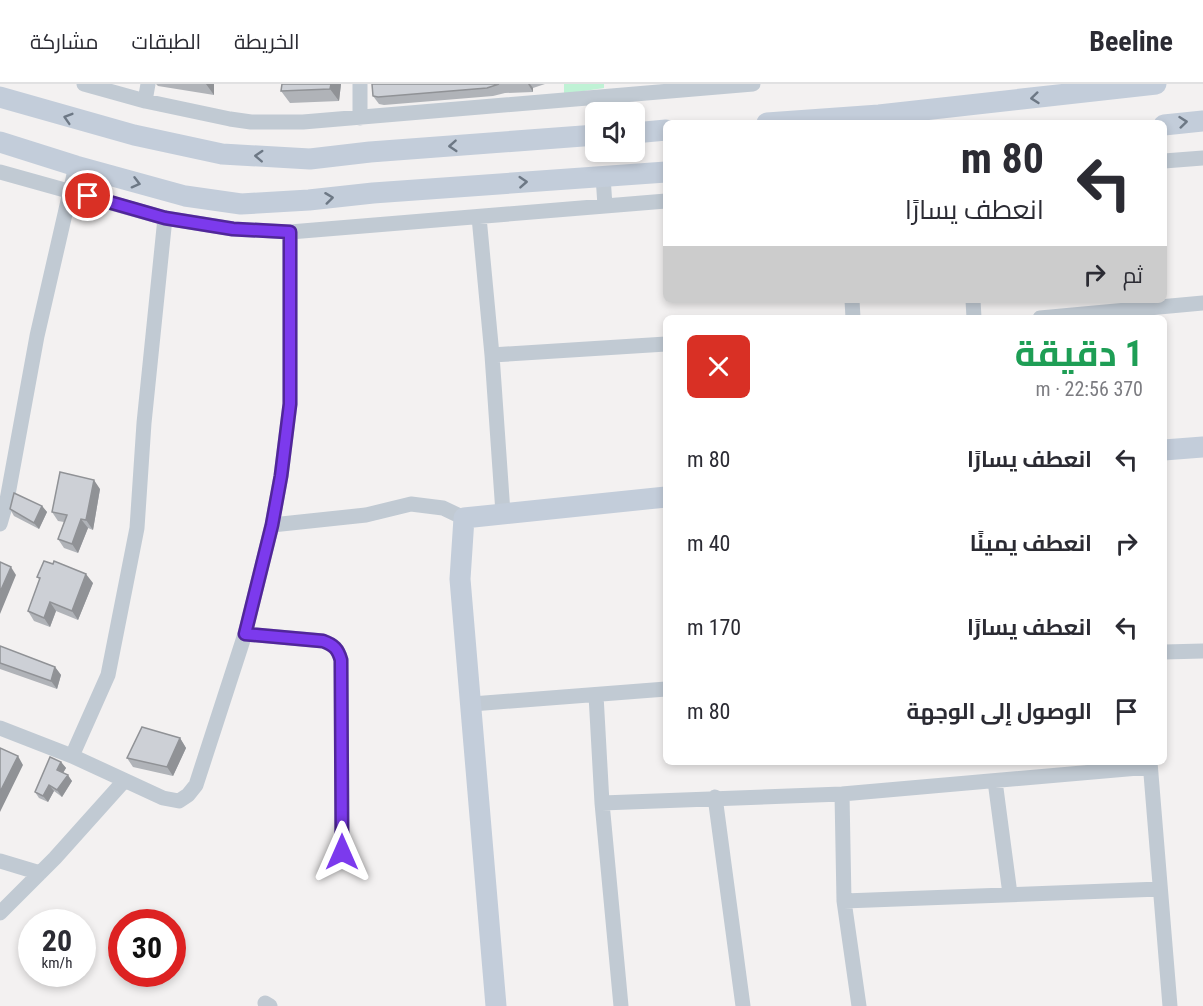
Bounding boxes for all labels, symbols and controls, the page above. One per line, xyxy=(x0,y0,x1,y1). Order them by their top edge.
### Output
text: Beeline xyxy=(1089,25,1173,58)
text: مشاركة xyxy=(30,30,99,54)
text: الطبقات xyxy=(132,30,201,54)
text: الخريطة xyxy=(234,30,300,54)
one-way arrow xyxy=(1031,91,1040,103)
map controls xyxy=(585,102,645,162)
button: sound xyxy=(585,102,645,162)
one-way arrow xyxy=(63,112,74,125)
one-way arrow xyxy=(1179,117,1188,129)
text: 80 m xyxy=(961,134,1044,183)
one-way arrow xyxy=(449,139,458,152)
icon: left xyxy=(1065,144,1143,222)
one-way arrow xyxy=(255,149,264,162)
pin xyxy=(62,170,113,221)
one-way arrow xyxy=(131,176,141,188)
one-way arrow xyxy=(519,176,528,189)
icon: arrive xyxy=(71,179,104,212)
one-way arrow xyxy=(324,192,334,205)
text: انعطف يسارًا xyxy=(905,194,1044,226)
icon: right xyxy=(1078,258,1111,291)
text: ثم xyxy=(1123,263,1143,288)
text: 1 دقيقة xyxy=(1015,333,1143,375)
button: close xyxy=(687,335,750,398)
text: 370 m · 22:56 xyxy=(1036,377,1143,401)
icon: left xyxy=(1110,443,1143,476)
text: 80 m xyxy=(687,447,730,472)
text: انعطف يسارًا xyxy=(967,447,1092,472)
icon: right xyxy=(1110,527,1143,560)
text: 40 m xyxy=(687,531,730,556)
text: انعطف يمينًا xyxy=(970,531,1092,556)
icon: left xyxy=(1110,611,1143,644)
text: 170 m xyxy=(687,615,741,640)
text: انعطف يسارًا xyxy=(967,615,1092,640)
icon: arrive xyxy=(1110,695,1143,728)
text: 80 m xyxy=(687,699,730,724)
text: الوصول إلى الوجهة xyxy=(907,699,1092,724)
position arrow xyxy=(310,820,374,884)
speed limit sign: 30 xyxy=(108,909,186,987)
text: 20 xyxy=(42,923,72,958)
text: km/h xyxy=(42,954,72,972)

